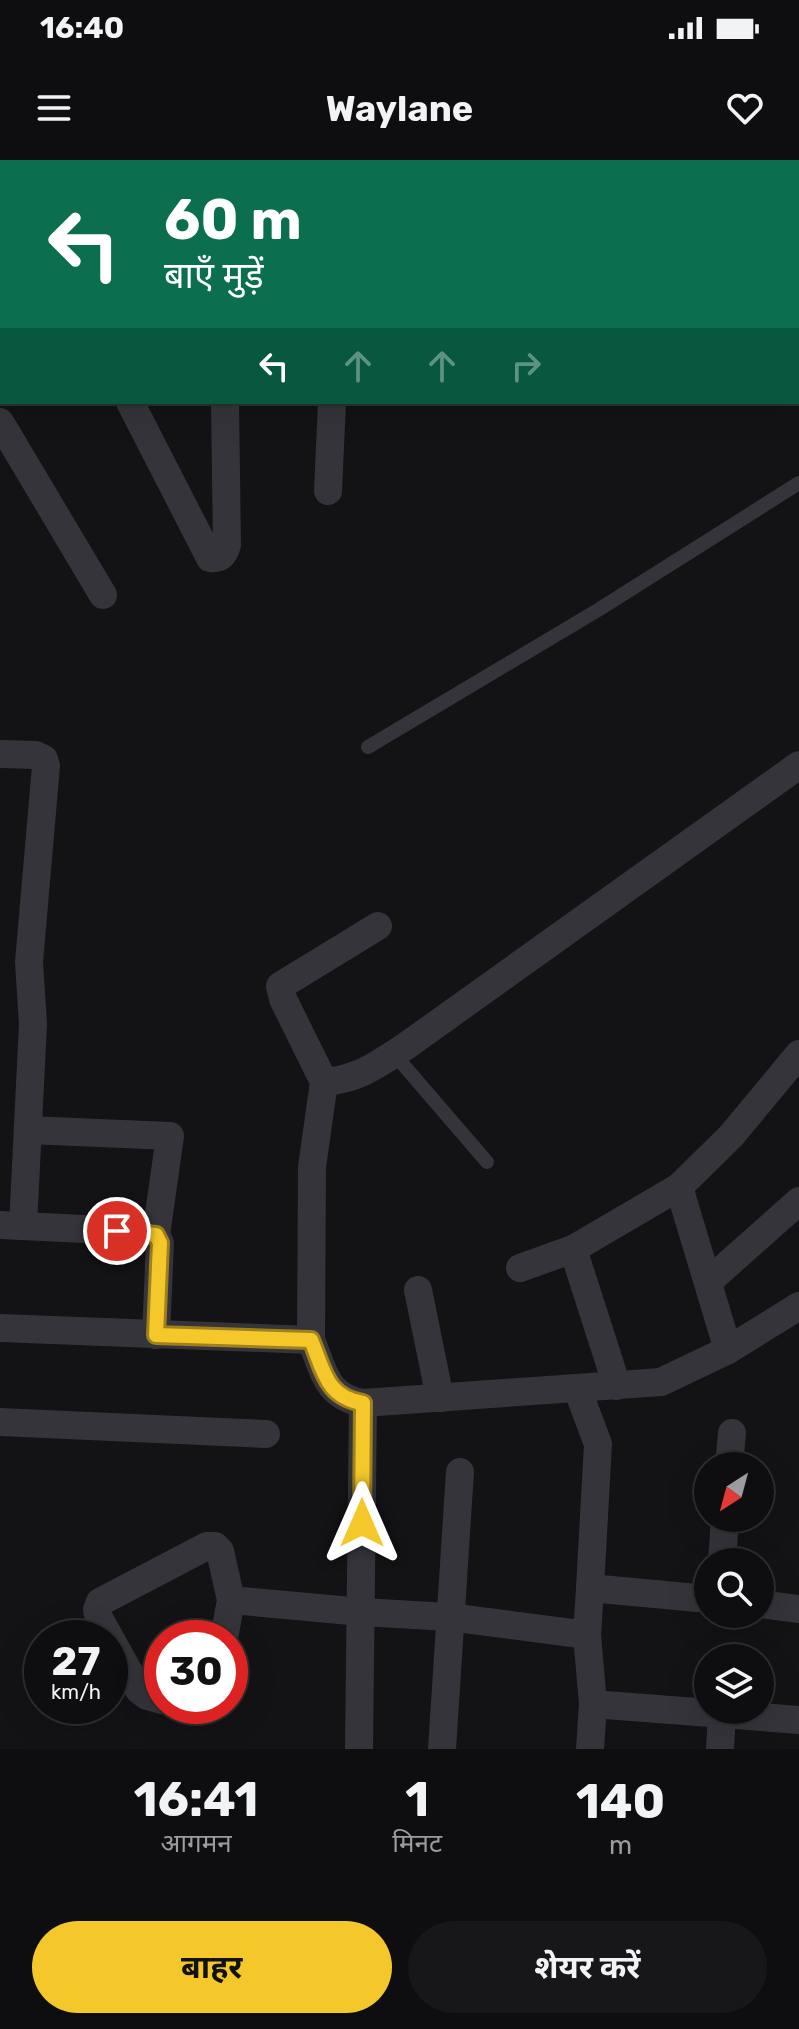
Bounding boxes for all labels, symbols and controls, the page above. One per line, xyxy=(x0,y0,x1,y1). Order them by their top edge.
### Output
text: 16:40 xyxy=(40,10,124,46)
icon: menu xyxy=(32,86,76,130)
icon: heart xyxy=(723,86,767,130)
text: Waylane xyxy=(326,87,473,130)
text: 60 m xyxy=(164,187,302,253)
icon: left xyxy=(32,192,136,296)
text: बाएँ मुड़ें xyxy=(164,254,263,297)
icon: left xyxy=(252,344,296,388)
icon: ahead xyxy=(336,344,380,388)
icon: ahead xyxy=(420,344,464,388)
icon: right xyxy=(504,344,548,388)
pin xyxy=(83,1197,151,1265)
icon: arrive xyxy=(95,1209,139,1253)
north arrow xyxy=(694,1452,774,1532)
map controls xyxy=(694,1452,774,1724)
position arrow xyxy=(320,1481,404,1565)
button: search xyxy=(694,1548,774,1628)
speed limit sign: 30 xyxy=(144,1620,248,1724)
text: 27 xyxy=(52,1638,100,1685)
button: layers xyxy=(694,1644,774,1724)
text: km/h xyxy=(51,1680,101,1704)
text: 16:41 xyxy=(134,1771,258,1828)
text: 1 xyxy=(405,1771,429,1828)
text: 140 xyxy=(576,1773,665,1830)
text: आगमन xyxy=(161,1828,232,1859)
text: मिनट xyxy=(392,1828,442,1859)
text: m xyxy=(609,1830,632,1861)
button: बाहर xyxy=(32,1921,392,2013)
button: शेयर करें xyxy=(408,1921,767,2013)

